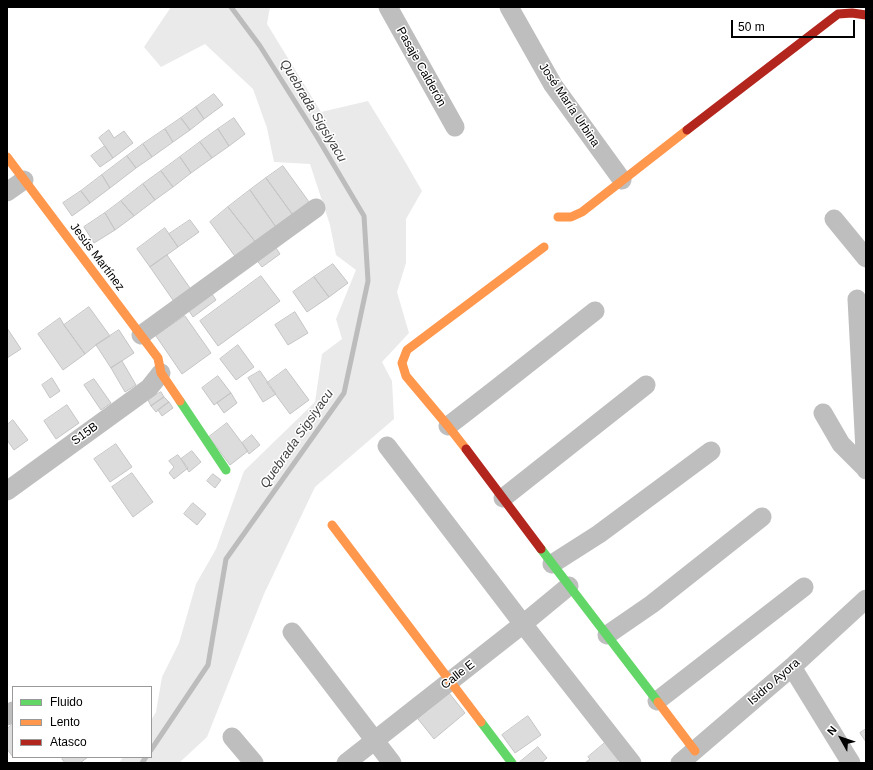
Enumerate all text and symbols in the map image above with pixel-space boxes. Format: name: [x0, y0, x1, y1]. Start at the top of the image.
scale bar: [733, 12, 857, 38]
text: 50 m: [738, 20, 765, 34]
street label: Pasaje Calderón: [393, 25, 449, 109]
water label: Quebrada Sigsiyacu: [276, 57, 350, 165]
street label: José María Urbina: [536, 60, 602, 150]
street label: Jesús Martínez: [67, 220, 127, 294]
water label: Quebrada Sigsiyacu: [257, 387, 337, 491]
street label: S15B: [69, 420, 101, 448]
street label: Isidro Ayora: [745, 656, 803, 708]
street label: Calle E: [438, 657, 478, 693]
legend: [12, 686, 152, 758]
text: Fluido: [50, 695, 83, 709]
text: Lento: [50, 715, 80, 729]
north arrow: [821, 718, 861, 758]
text: N: [825, 723, 839, 737]
text: Atasco: [50, 735, 87, 749]

